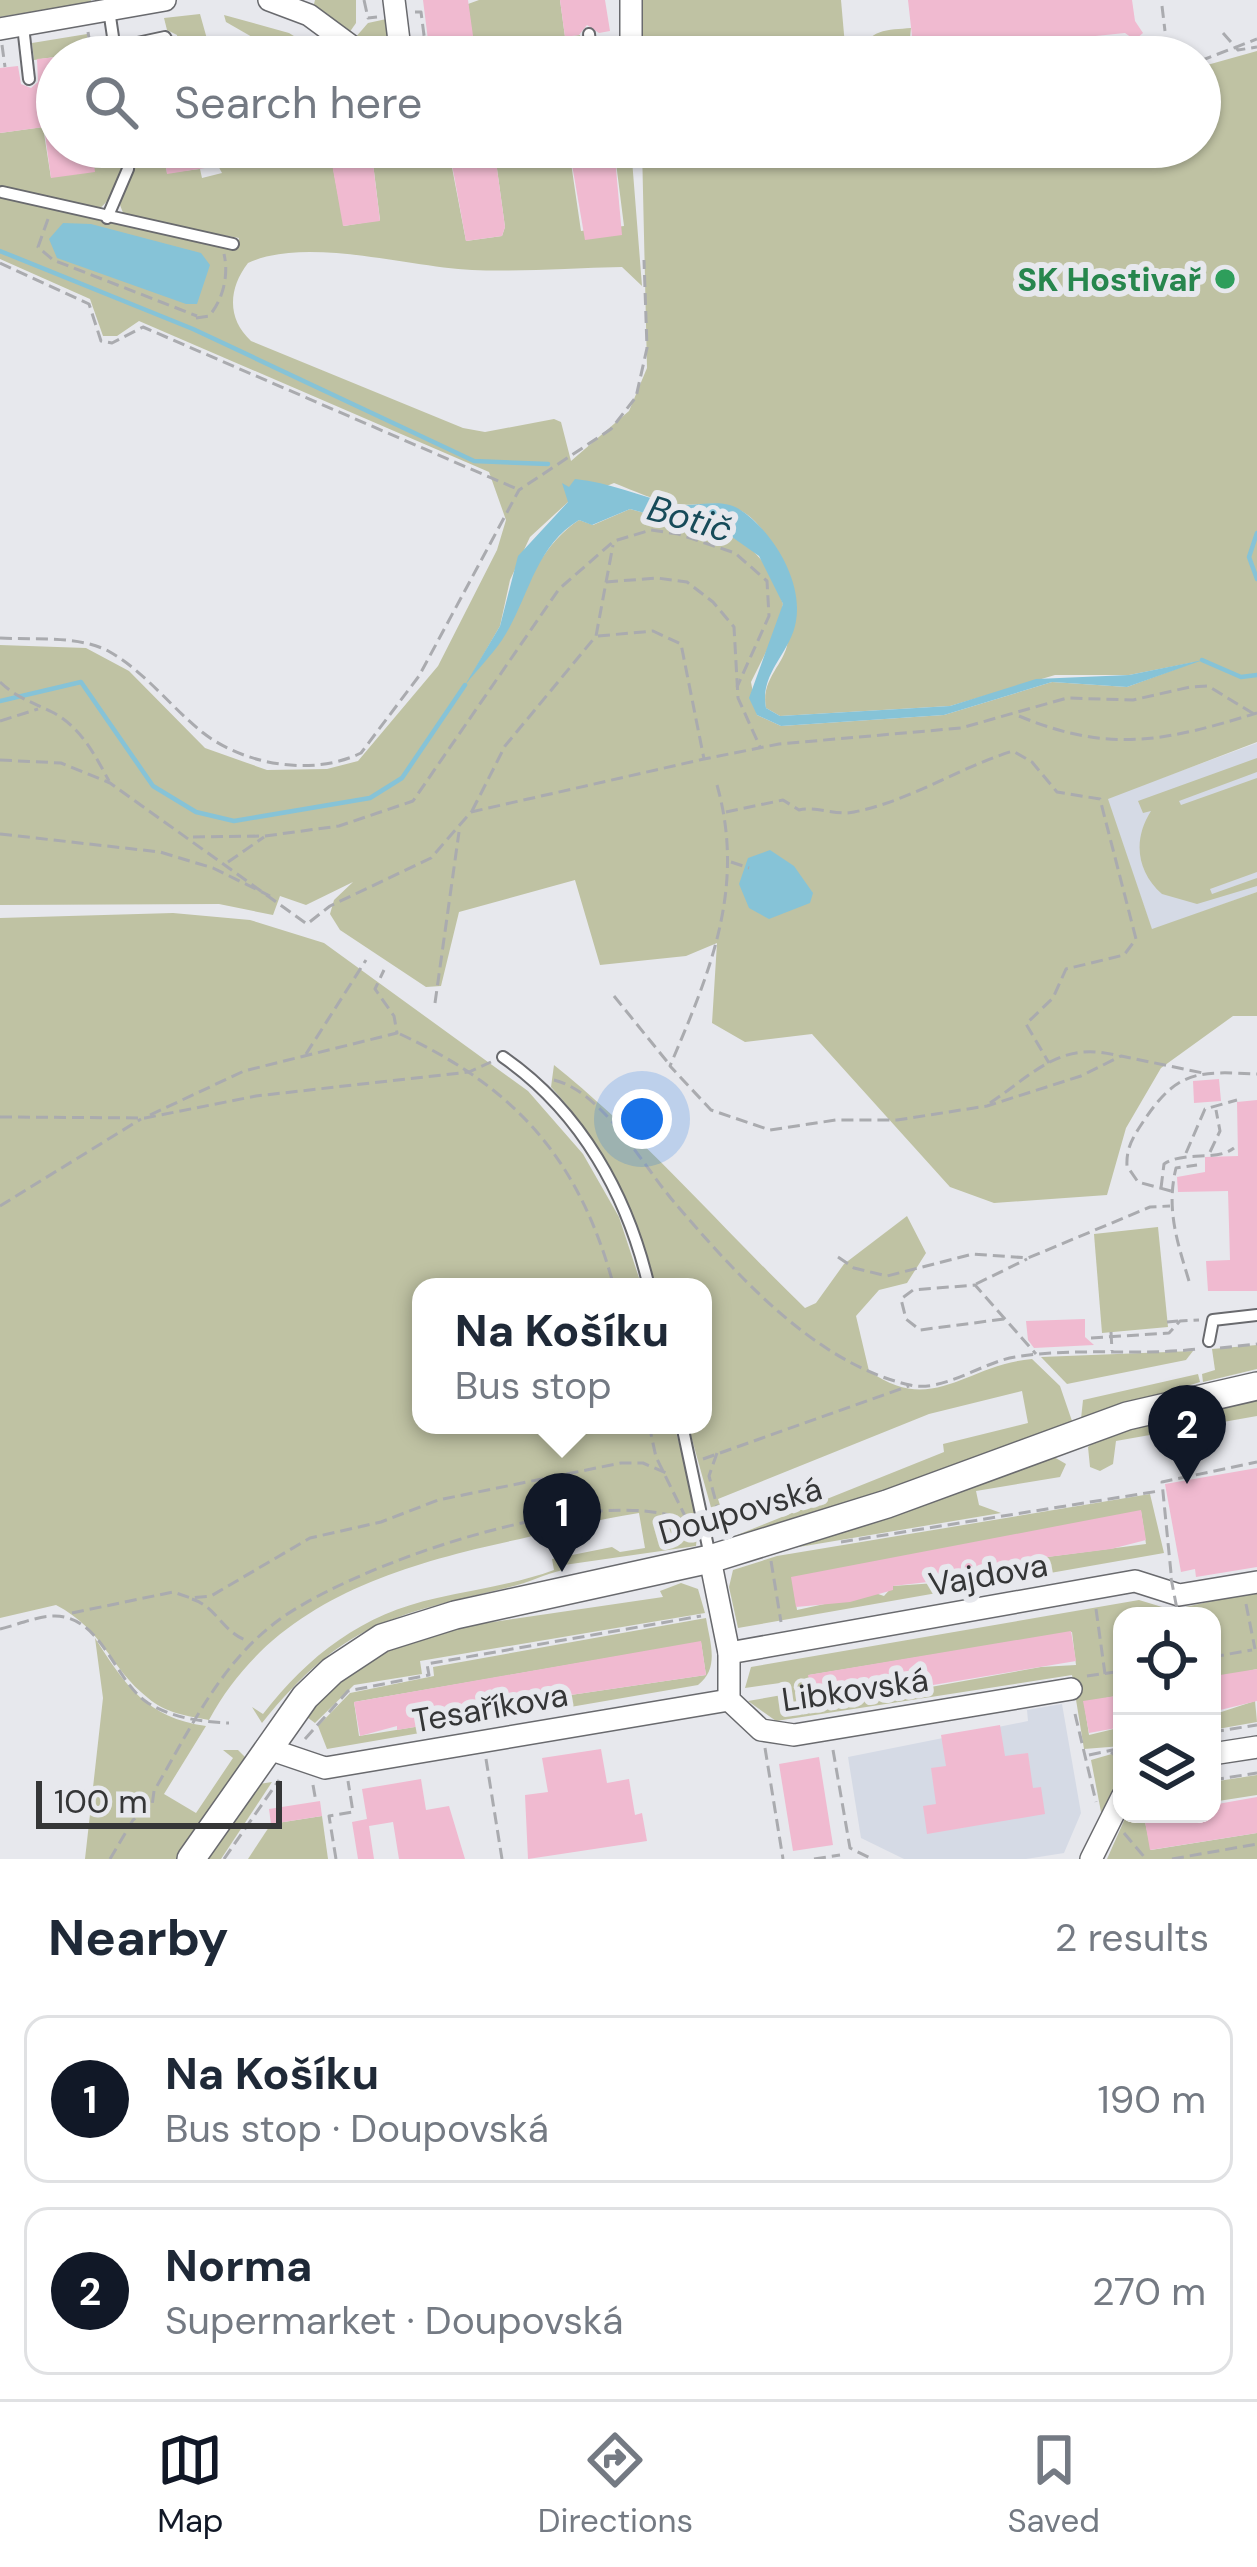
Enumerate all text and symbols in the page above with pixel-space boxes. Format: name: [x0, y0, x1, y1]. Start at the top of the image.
search box: [36, 36, 1221, 168]
icon: search: [78, 69, 144, 135]
text: Search here: [174, 73, 422, 132]
place label: SK Hostivař: [1017, 258, 1201, 301]
marker: SK Hostivař: [1212, 266, 1238, 292]
water label: Botič: [642, 484, 738, 553]
your location: [612, 1089, 672, 1149]
popup: [412, 1278, 712, 1434]
text: Na Košíku: [455, 1301, 669, 1360]
text: Bus stop: [455, 1360, 612, 1411]
pin: 2: [1148, 1385, 1226, 1484]
street label: Doupovská: [653, 1467, 827, 1554]
pin: 1: [523, 1473, 601, 1572]
street label: Vajdova: [925, 1543, 1051, 1606]
map controls: [1113, 1607, 1221, 1823]
button: locate: [1113, 1607, 1221, 1715]
street label: Libkovská: [779, 1658, 931, 1721]
street label: Tesaříkova: [409, 1673, 571, 1742]
button: layers: [1113, 1715, 1221, 1823]
scale bar: [36, 1775, 282, 1828]
text: 100 m: [54, 1780, 148, 1823]
text: Nearby: [48, 1904, 229, 1971]
text: 2 results: [1055, 1912, 1209, 1963]
text: Na Košíku: [165, 2044, 379, 2103]
text: 1: [83, 2074, 97, 2125]
text: 190 m: [1098, 2074, 1206, 2125]
text: Bus stop · Doupovská: [165, 2103, 549, 2154]
text: Norma: [165, 2236, 312, 2295]
text: 2: [79, 2266, 101, 2317]
text: 270 m: [1092, 2266, 1206, 2317]
text: Supermarket · Doupovská: [165, 2295, 624, 2346]
tab: Map: [157, 2427, 224, 2542]
tab: Directions: [538, 2427, 693, 2542]
tab: Saved: [1007, 2427, 1100, 2542]

